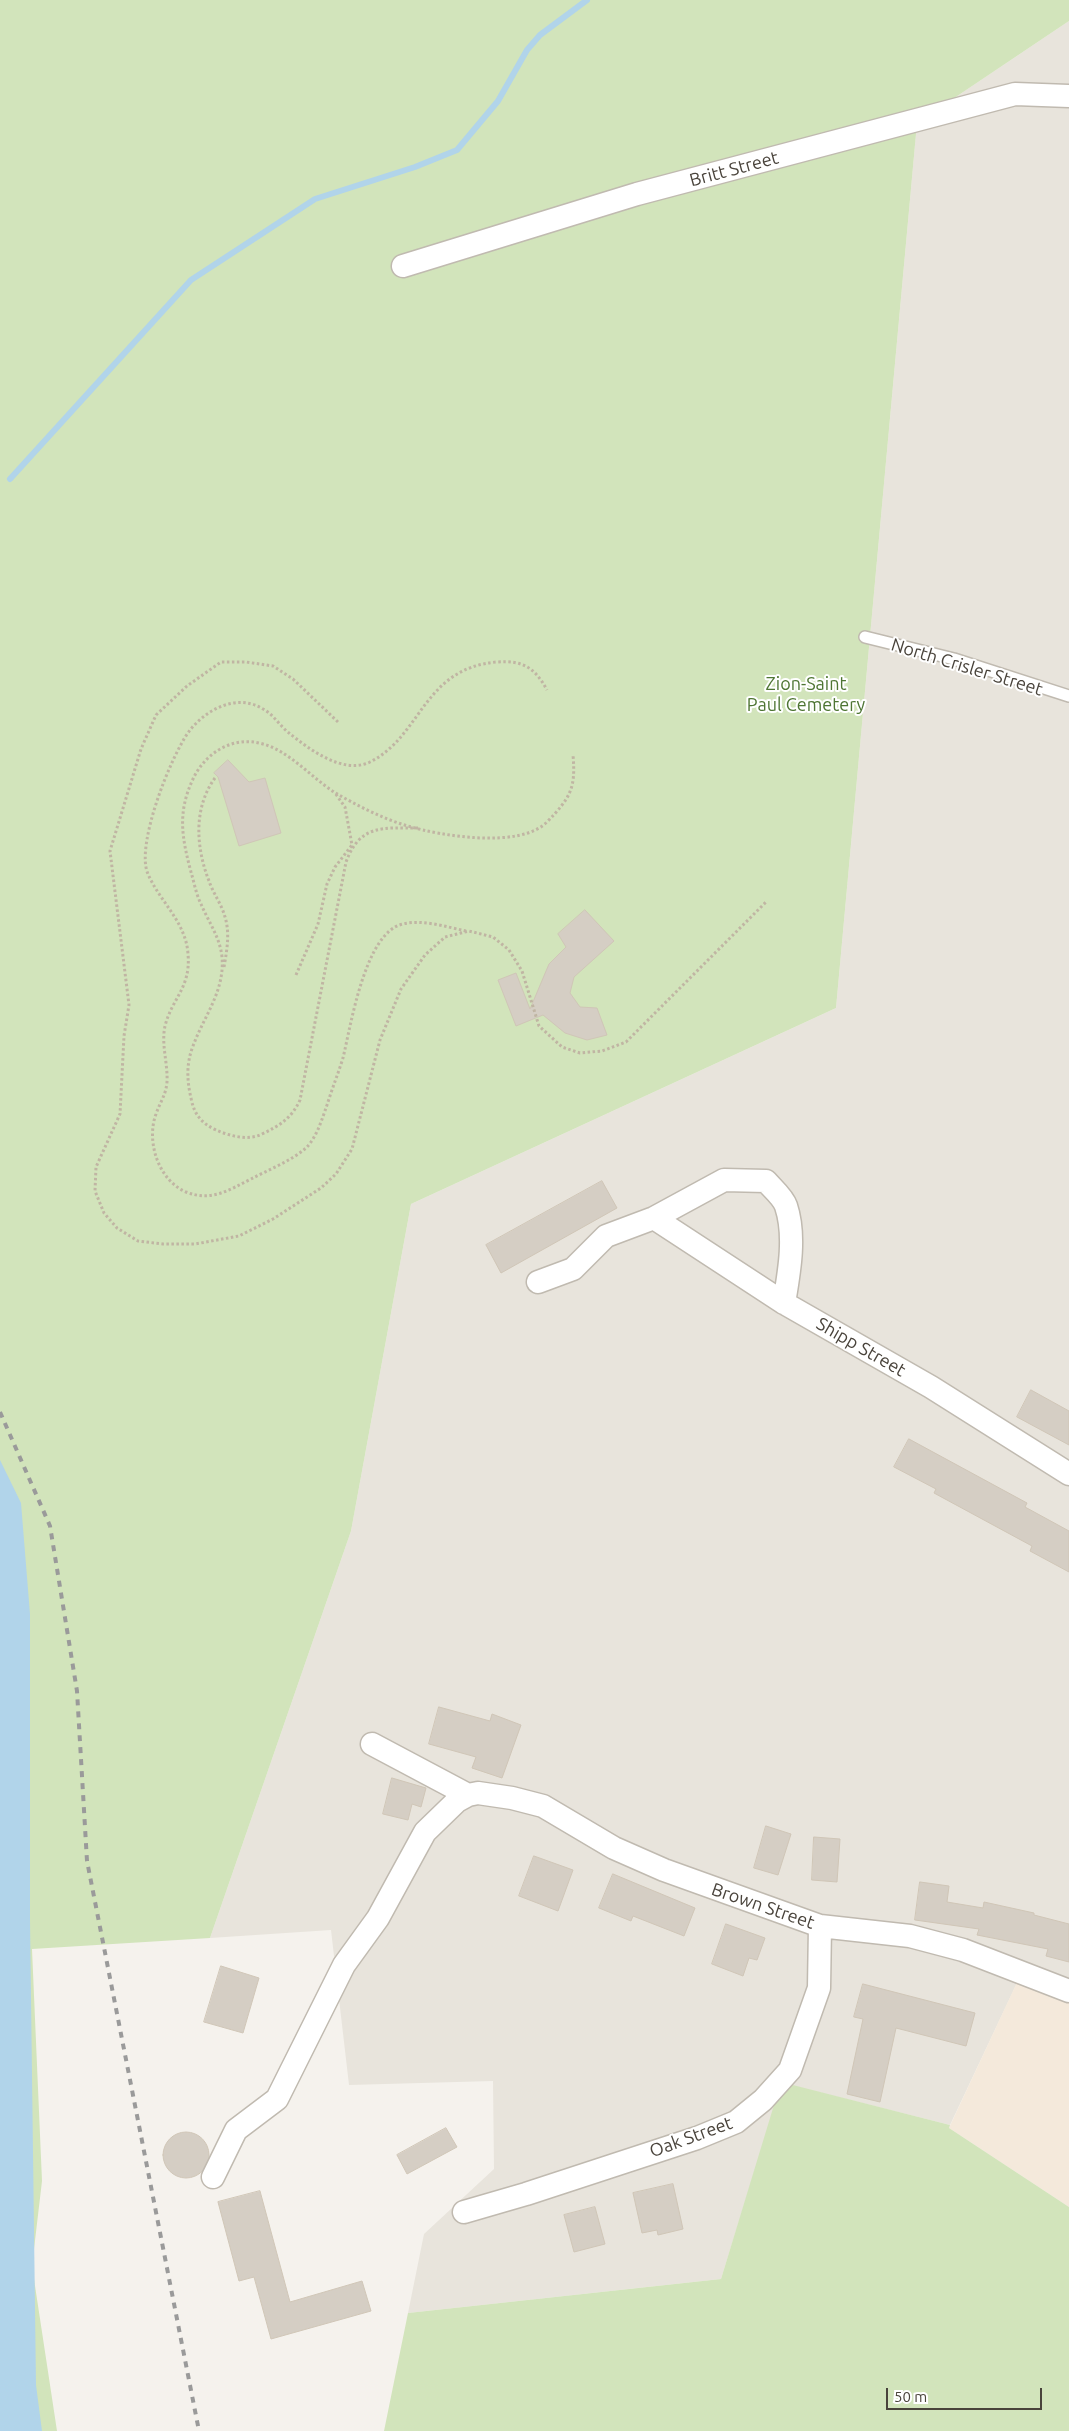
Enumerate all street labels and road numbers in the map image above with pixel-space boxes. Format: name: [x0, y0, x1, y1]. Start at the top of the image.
street label: Britt Street: [687, 147, 781, 191]
street label: North Crisler Street: [888, 634, 1046, 700]
street label: Shipp Street: [813, 1313, 909, 1381]
street label: Brown Street: [709, 1878, 817, 1934]
street label: Oak Street: [647, 2112, 735, 2162]

